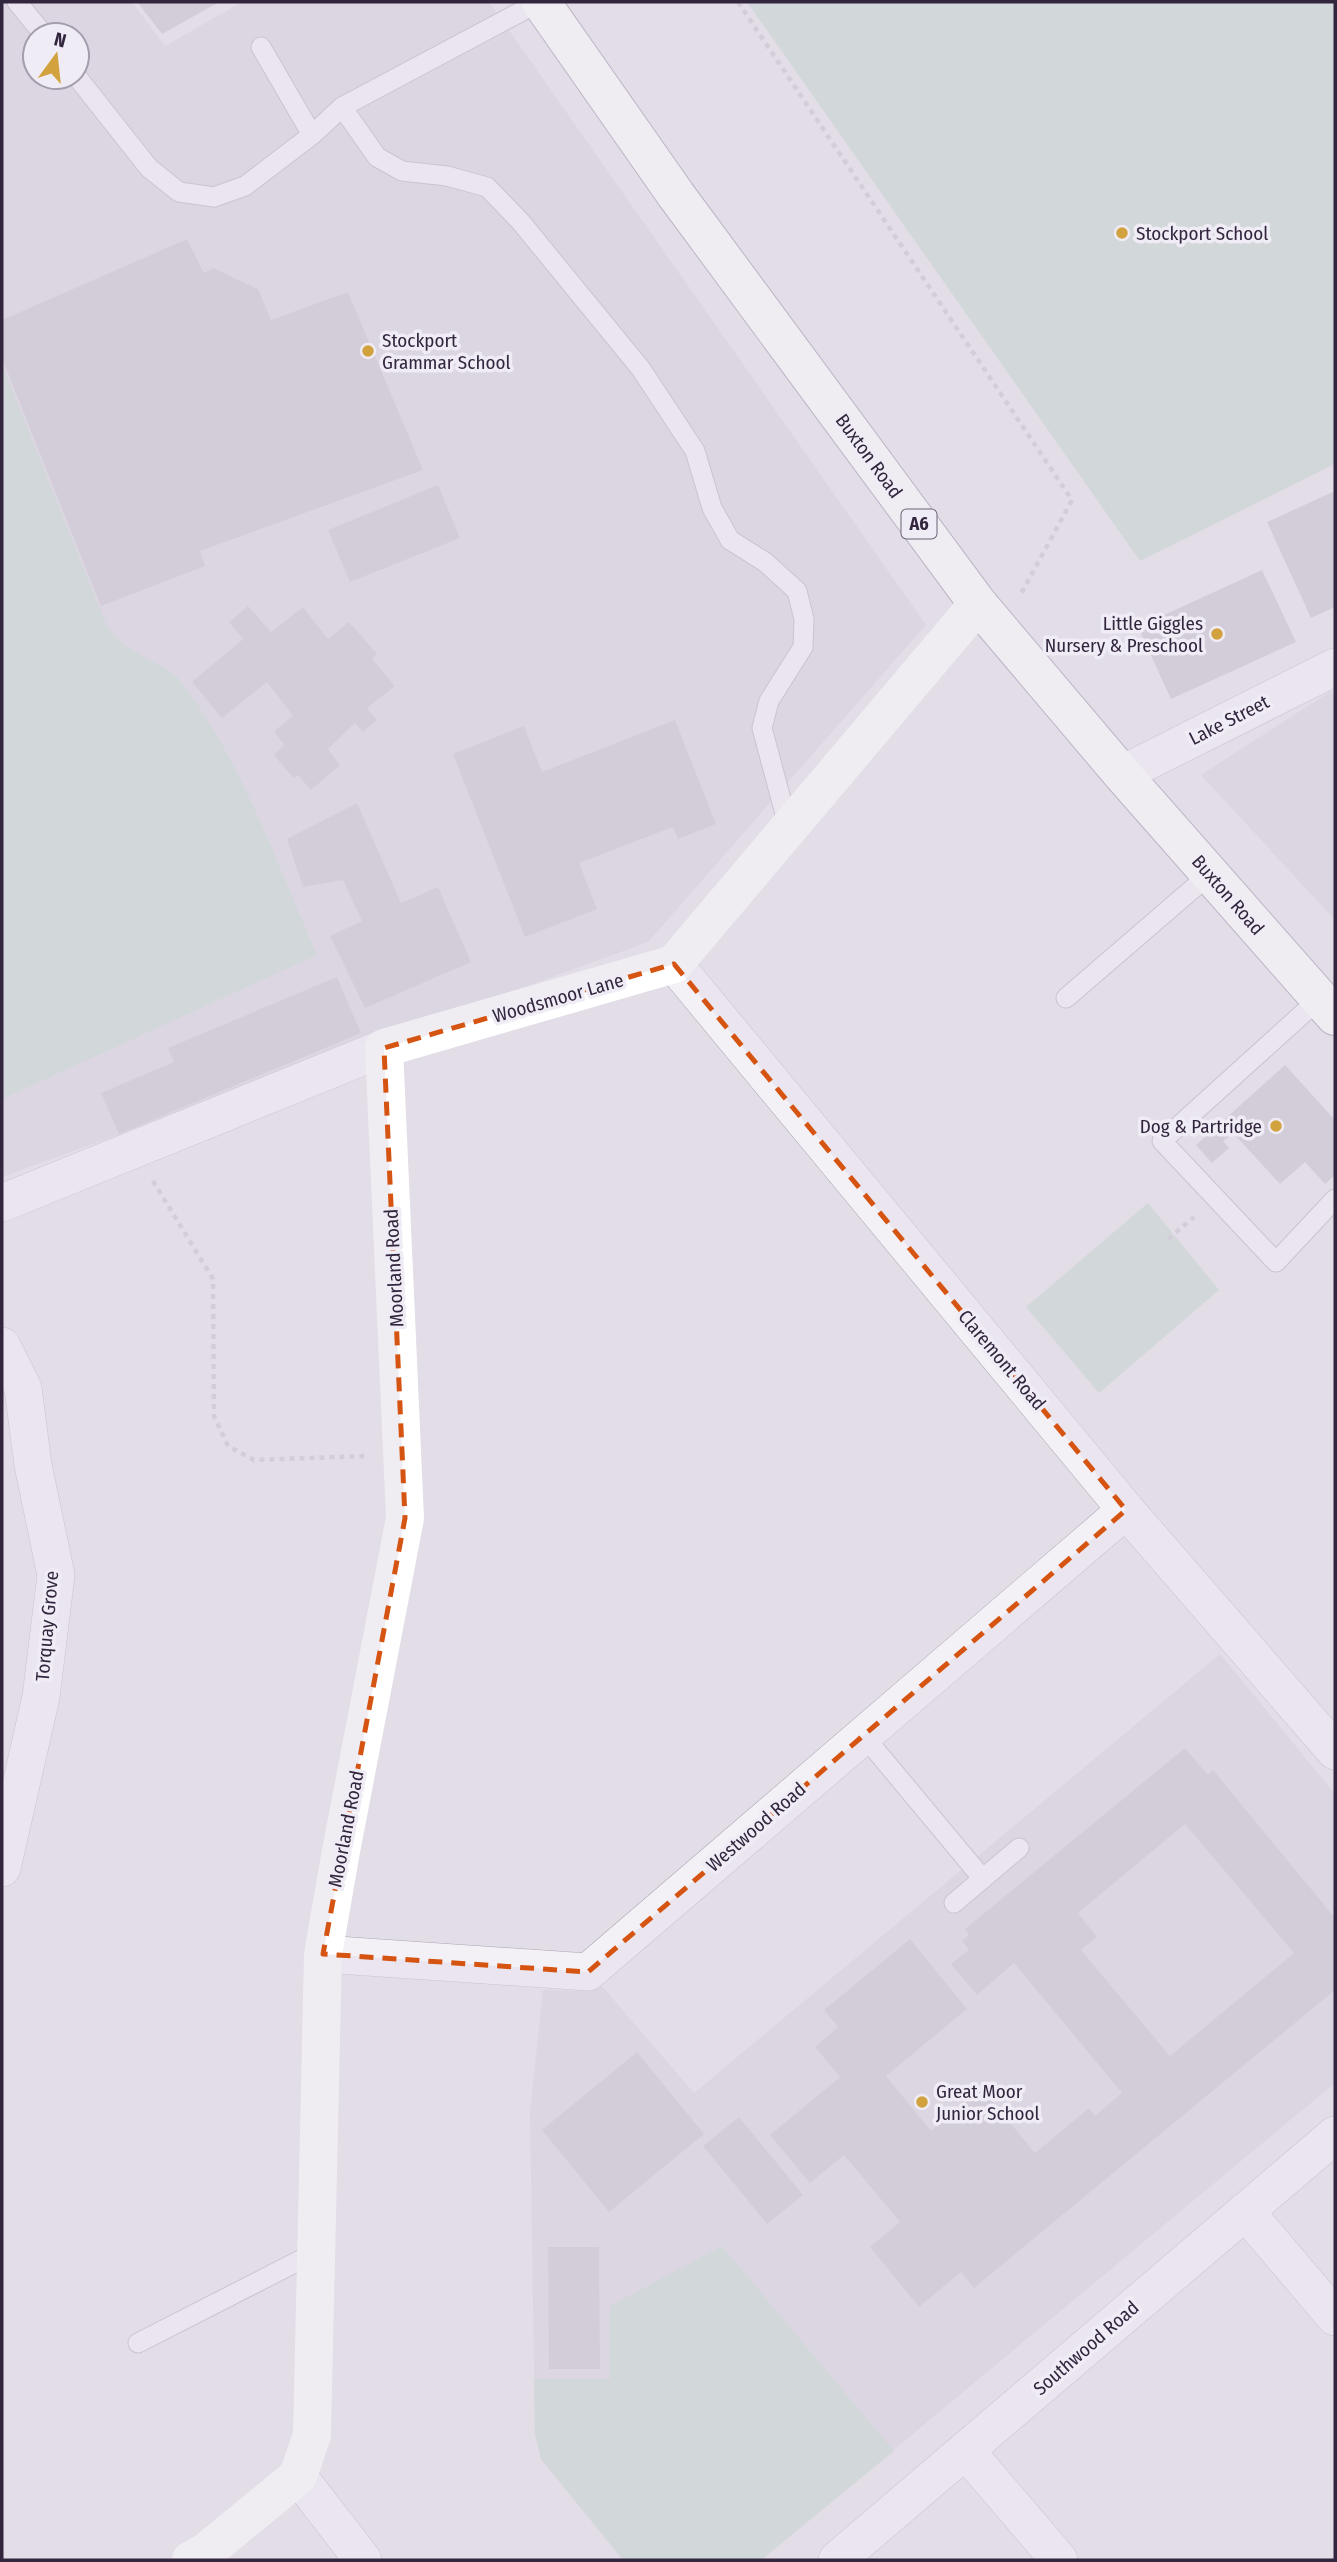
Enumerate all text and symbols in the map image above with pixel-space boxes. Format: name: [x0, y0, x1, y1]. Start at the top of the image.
north arrow: [21, 21, 91, 91]
text: N: [52, 27, 69, 53]
place label: Stockport School: [1136, 222, 1268, 245]
marker: Stockport School: [1114, 225, 1130, 241]
place label: Stockport Grammar School: [382, 329, 510, 374]
marker: Stockport Grammar School: [360, 343, 376, 359]
street label: Buxton Road: [831, 409, 907, 503]
road number: A6: [902, 510, 936, 538]
place label: Little Giggles Nursery & Preschool: [1045, 612, 1203, 657]
marker: Little Giggles Nursery & Preschool: [1209, 626, 1225, 642]
street label: Lake Street: [1185, 690, 1274, 750]
street label: Buxton Road: [1187, 850, 1269, 940]
street label: Woodsmoor Lane: [490, 968, 626, 1028]
place label: Dog & Partridge: [1140, 1115, 1262, 1138]
marker: Dog & Partridge: [1268, 1118, 1284, 1134]
street label: Moorland Road: [379, 1208, 409, 1328]
street label: Claremont Road: [953, 1305, 1051, 1415]
street label: Torquay Grove: [31, 1570, 63, 1682]
street label: Moorland Road: [323, 1769, 369, 1889]
street label: Westwood Road: [702, 1778, 810, 1876]
place label: Great Moor Junior School: [936, 2080, 1040, 2125]
marker: Great Moor Junior School: [914, 2094, 930, 2110]
street label: Southwood Road: [1029, 2296, 1143, 2400]

